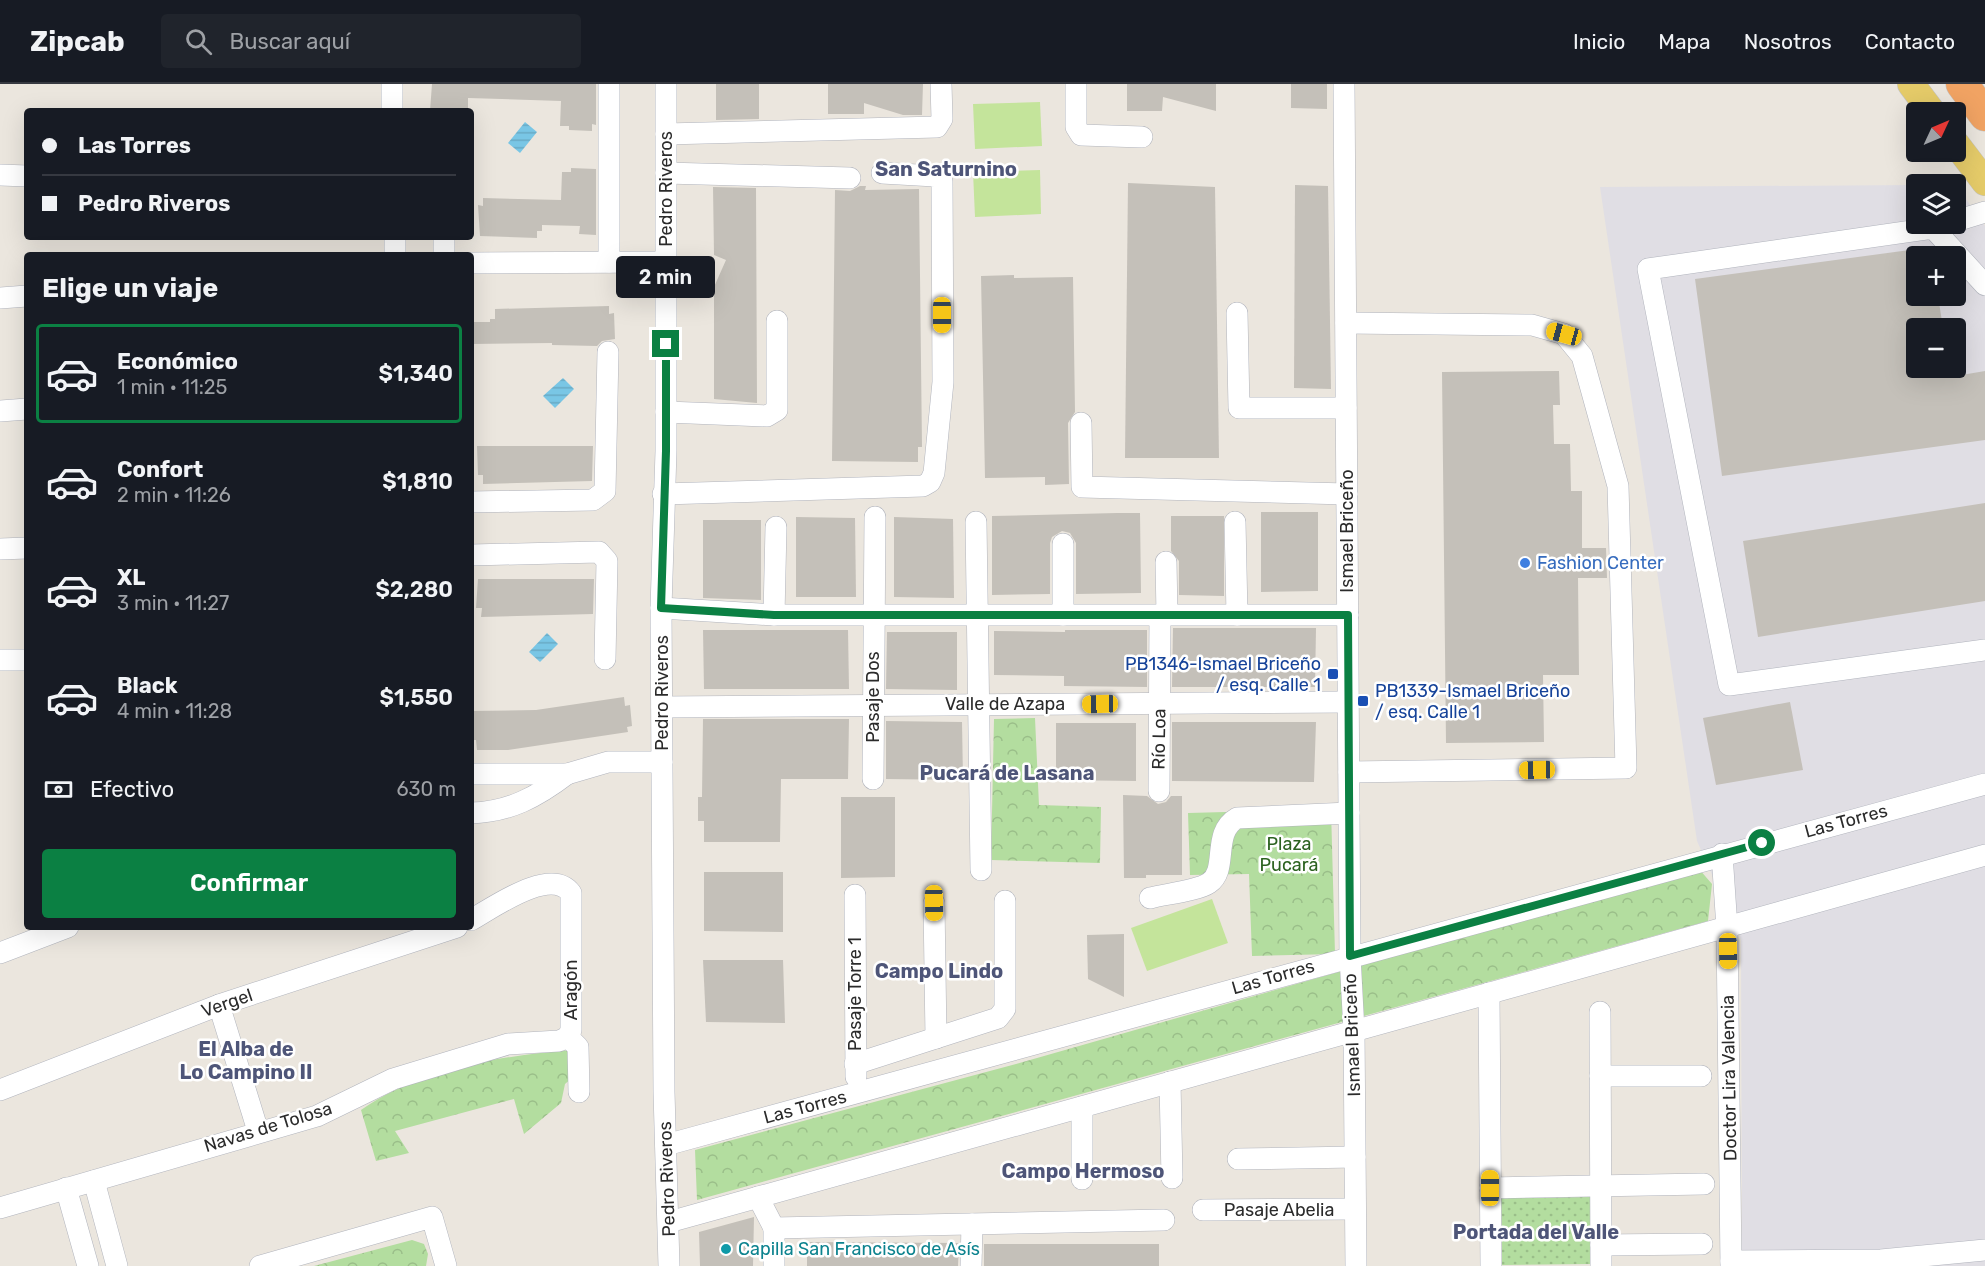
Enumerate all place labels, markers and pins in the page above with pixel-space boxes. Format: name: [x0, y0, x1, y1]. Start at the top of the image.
place label: Fashion Center: [1537, 552, 1664, 574]
marker: Fashion Center: [1518, 556, 1532, 570]
place label: PB1346-Ismael Briceño / esq. Calle 1: [1125, 653, 1321, 696]
marker: PB1346-Ismael Briceño / esq. Calle 1: [1326, 667, 1340, 681]
place label: PB1339-Ismael Briceño / esq. Calle 1: [1375, 680, 1570, 723]
marker: PB1339-Ismael Briceño / esq. Calle 1: [1356, 694, 1370, 708]
place label: Capilla San Francisco de Asís: [738, 1238, 980, 1260]
marker: Capilla San Francisco de Asís: [719, 1242, 733, 1256]

